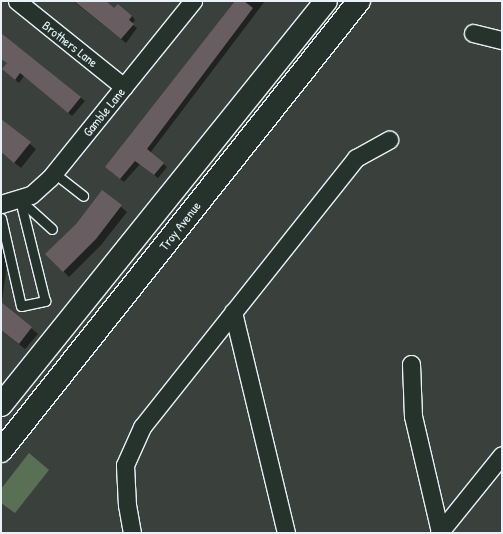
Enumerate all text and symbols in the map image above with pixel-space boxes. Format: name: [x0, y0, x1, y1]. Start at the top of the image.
street label: Brothers Lane: [39, 18, 101, 70]
street label: Gamble Lane: [80, 85, 128, 139]
street label: Troy Avenue: [156, 198, 204, 254]

